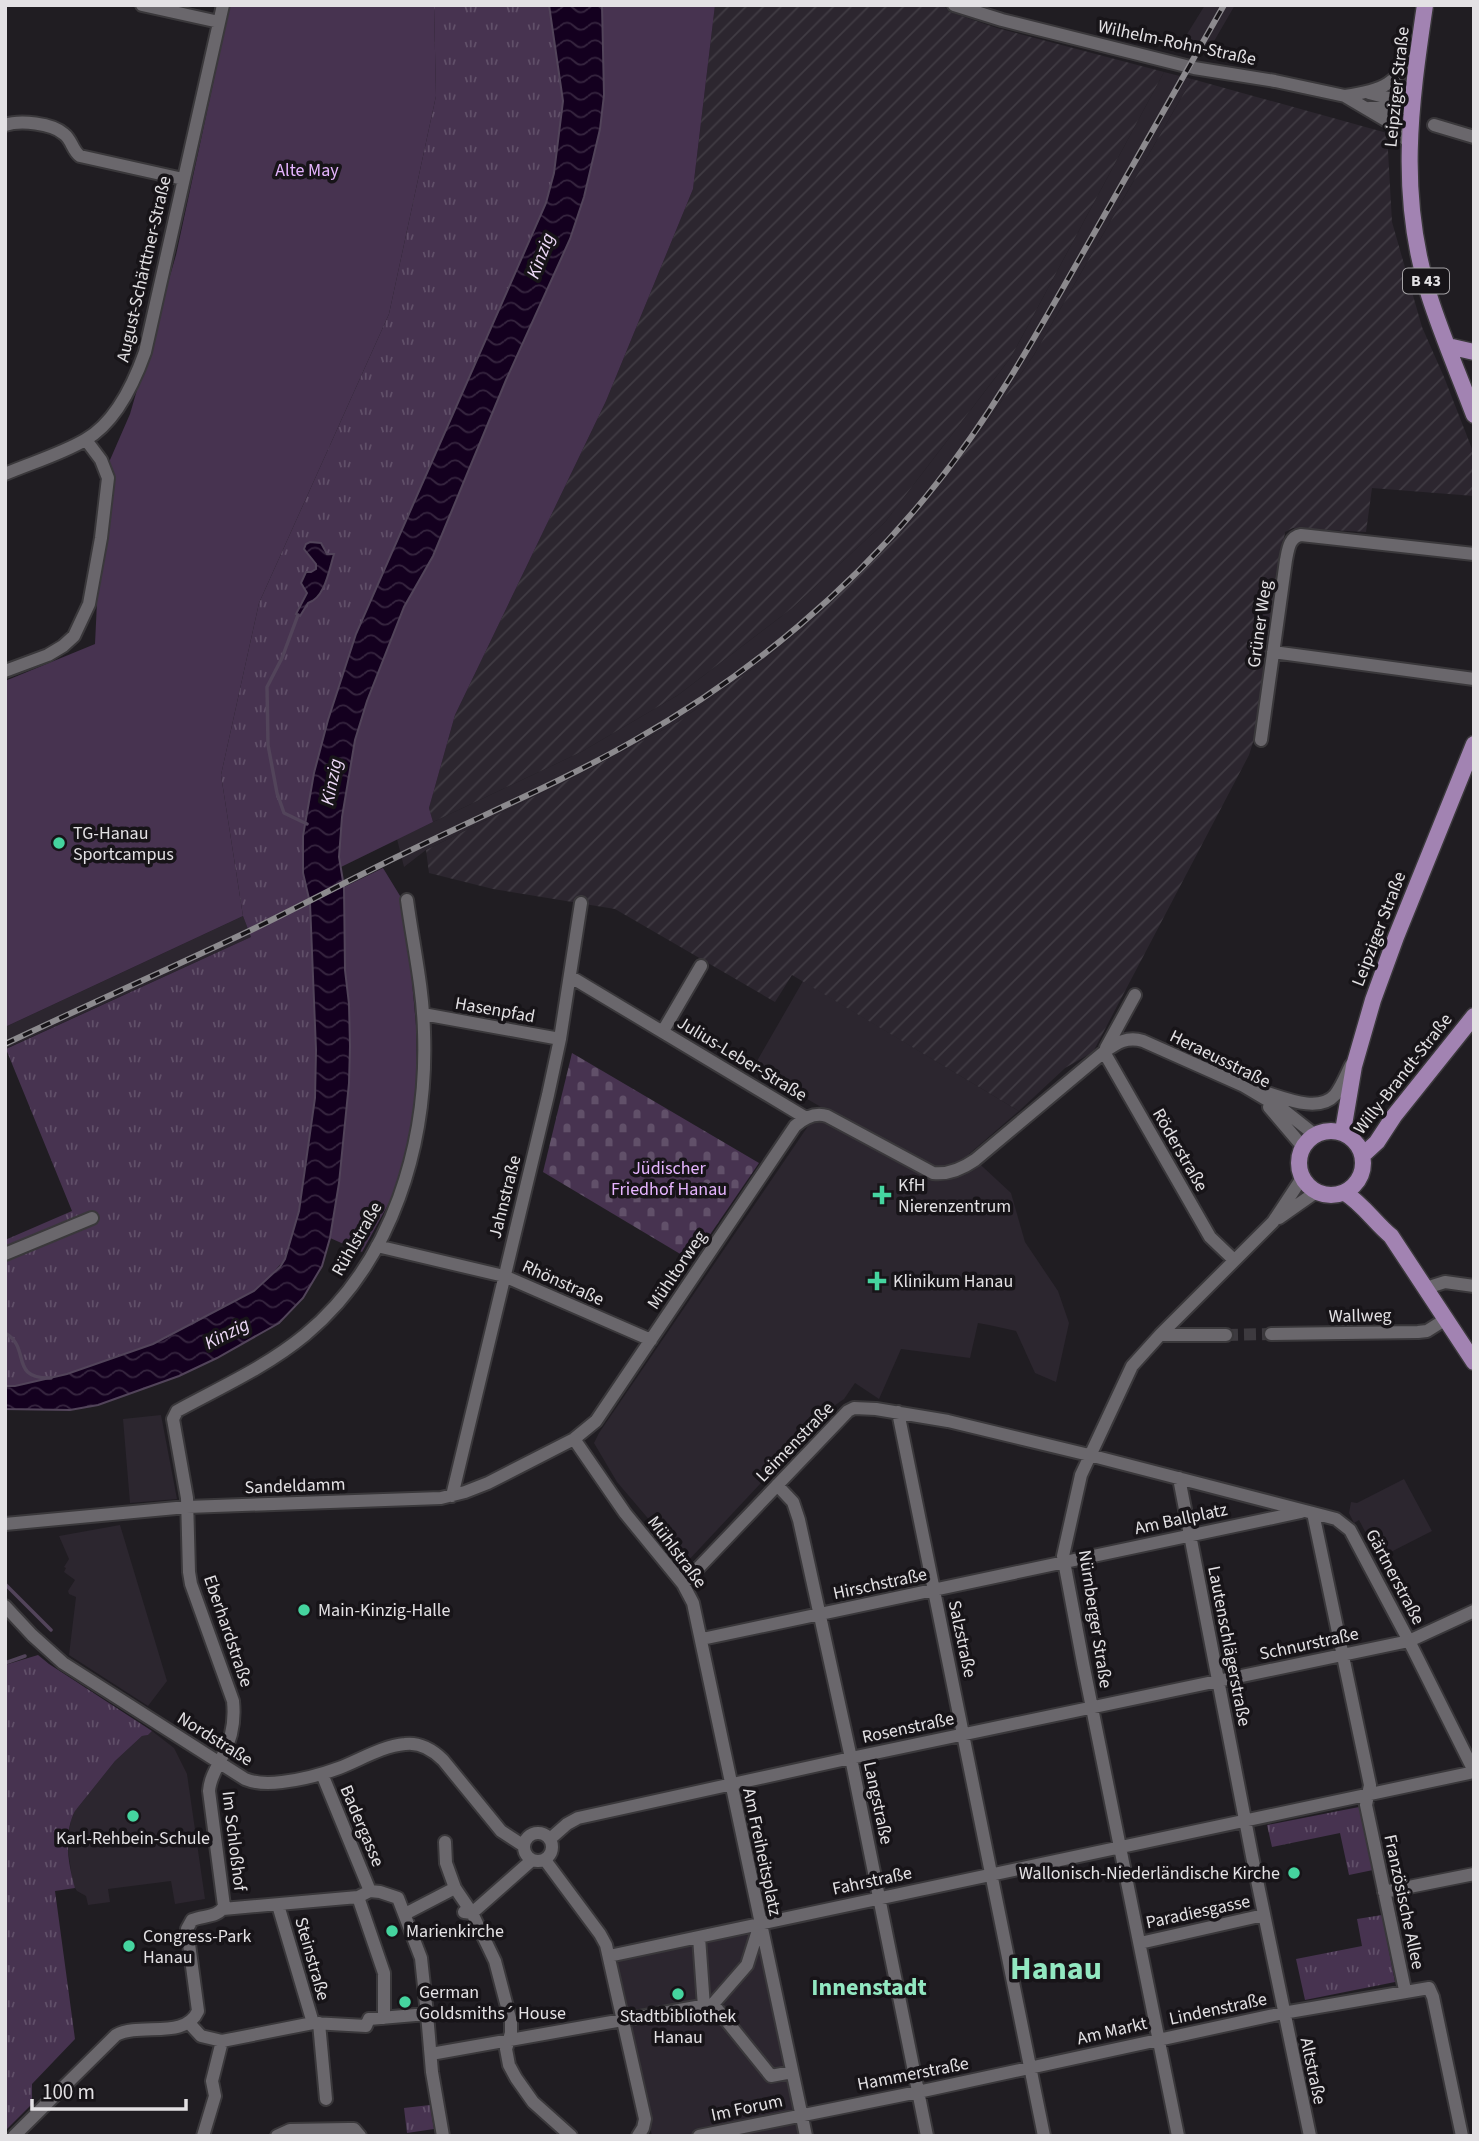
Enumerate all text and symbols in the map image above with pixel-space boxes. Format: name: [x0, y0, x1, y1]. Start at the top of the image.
street label: Wilhelm-Rohn-Straße: [1096, 14, 1259, 72]
street label: Leipziger Straße: [1378, 26, 1416, 148]
park label: Alte May: [275, 158, 339, 183]
street label: August-Schärttner-Straße: [110, 173, 178, 365]
water label: Kinzig: [520, 229, 562, 283]
road number: B 43: [1403, 268, 1449, 294]
street label: Grüner Weg: [1242, 579, 1278, 669]
water label: Kinzig: [314, 756, 350, 808]
place label: TG-Hanau Sportcampus: [73, 821, 174, 867]
marker: TG-Hanau Sportcampus: [51, 835, 67, 851]
street label: Leipziger Straße: [1346, 868, 1412, 990]
street label: Hasenpfad: [453, 991, 537, 1029]
street label: Willy-Brandt-Straße: [1348, 1008, 1458, 1140]
street label: Julius-Leber-Straße: [672, 1010, 812, 1108]
street label: Heraeusstraße: [1165, 1024, 1275, 1094]
street label: Röderstraße: [1146, 1104, 1214, 1196]
street label: Jahnstraße: [483, 1153, 527, 1241]
park label: Jüdischer Friedhof Hanau: [611, 1156, 727, 1202]
place label: KfH Nierenzentrum: [898, 1173, 1011, 1219]
marker: KfH Nierenzentrum: [872, 1185, 892, 1205]
street label: Rühlstraße: [326, 1197, 388, 1281]
street label: Mühltorweg: [641, 1226, 713, 1314]
street label: Rhönstraße: [518, 1254, 608, 1312]
place label: Klinikum Hanau: [893, 1269, 1013, 1294]
marker: Klinikum Hanau: [867, 1271, 887, 1291]
street label: Wallweg: [1328, 1303, 1392, 1329]
water label: Kinzig: [200, 1311, 254, 1357]
street label: Leimenstraße: [750, 1396, 840, 1488]
street label: Sandeldamm: [244, 1472, 346, 1500]
street label: Am Ballplatz: [1132, 1497, 1230, 1541]
street label: Mühlstraße: [642, 1511, 713, 1593]
street label: Gärtnerstraße: [1359, 1525, 1431, 1629]
street label: Nürnberger Straße: [1072, 1548, 1118, 1690]
street label: Hirschstraße: [831, 1562, 929, 1606]
street label: Lautenschlägerstraße: [1201, 1564, 1257, 1728]
street label: Eberhardstraße: [197, 1572, 259, 1690]
place label: Main-Kinzig-Halle: [318, 1598, 450, 1623]
street label: Salzstraße: [942, 1598, 982, 1680]
marker: Main-Kinzig-Halle: [296, 1602, 312, 1618]
street label: Schnurstraße: [1257, 1621, 1361, 1667]
street label: Nordstraße: [172, 1706, 258, 1772]
street label: Rosenstraße: [860, 1706, 956, 1750]
street label: Langstraße: [857, 1759, 899, 1847]
street label: Badergasse: [334, 1781, 390, 1871]
street label: Am Freiheitsplatz: [736, 1786, 788, 1919]
street label: Im Schloßhof: [215, 1790, 253, 1893]
marker: Karl-Rehbein-Schule: [125, 1808, 141, 1824]
place label: Karl-Rehbein-Schule: [56, 1826, 210, 1851]
street label: Französische Allee: [1377, 1832, 1431, 1972]
street label: Fahrstraße: [830, 1860, 914, 1902]
place label: Wallonisch-Niederländische Kirche: [1019, 1861, 1280, 1886]
marker: Wallonisch-Niederländische Kirche: [1286, 1865, 1302, 1881]
street label: Paradiesgasse: [1143, 1889, 1253, 1935]
street label: Steinstraße: [288, 1914, 336, 2004]
place label: Marienkirche: [406, 1919, 504, 1944]
marker: Marienkirche: [384, 1923, 400, 1939]
place label: Congress-Park Hanau: [143, 1924, 252, 1970]
marker: Congress-Park Hanau: [121, 1938, 137, 1954]
district label: Hanau: [1010, 1946, 1102, 1992]
district label: Innenstadt: [811, 1970, 927, 2005]
place label: German Goldsmiths´ House: [419, 1980, 566, 2026]
marker: Stadtbibliothek Hanau: [670, 1986, 686, 2002]
street label: Lindenstraße: [1167, 1986, 1269, 2032]
marker: German Goldsmiths´ House: [397, 1994, 413, 2010]
place label: Stadtbibliothek Hanau: [620, 2004, 736, 2050]
street label: Am Markt: [1074, 2011, 1150, 2051]
street label: Altstraße: [1294, 2035, 1332, 2107]
street label: Hammerstraße: [855, 2051, 971, 2097]
scale bar: [32, 2068, 186, 2112]
text: 100 m: [42, 2077, 95, 2107]
street label: Im Forum: [709, 2088, 785, 2128]

